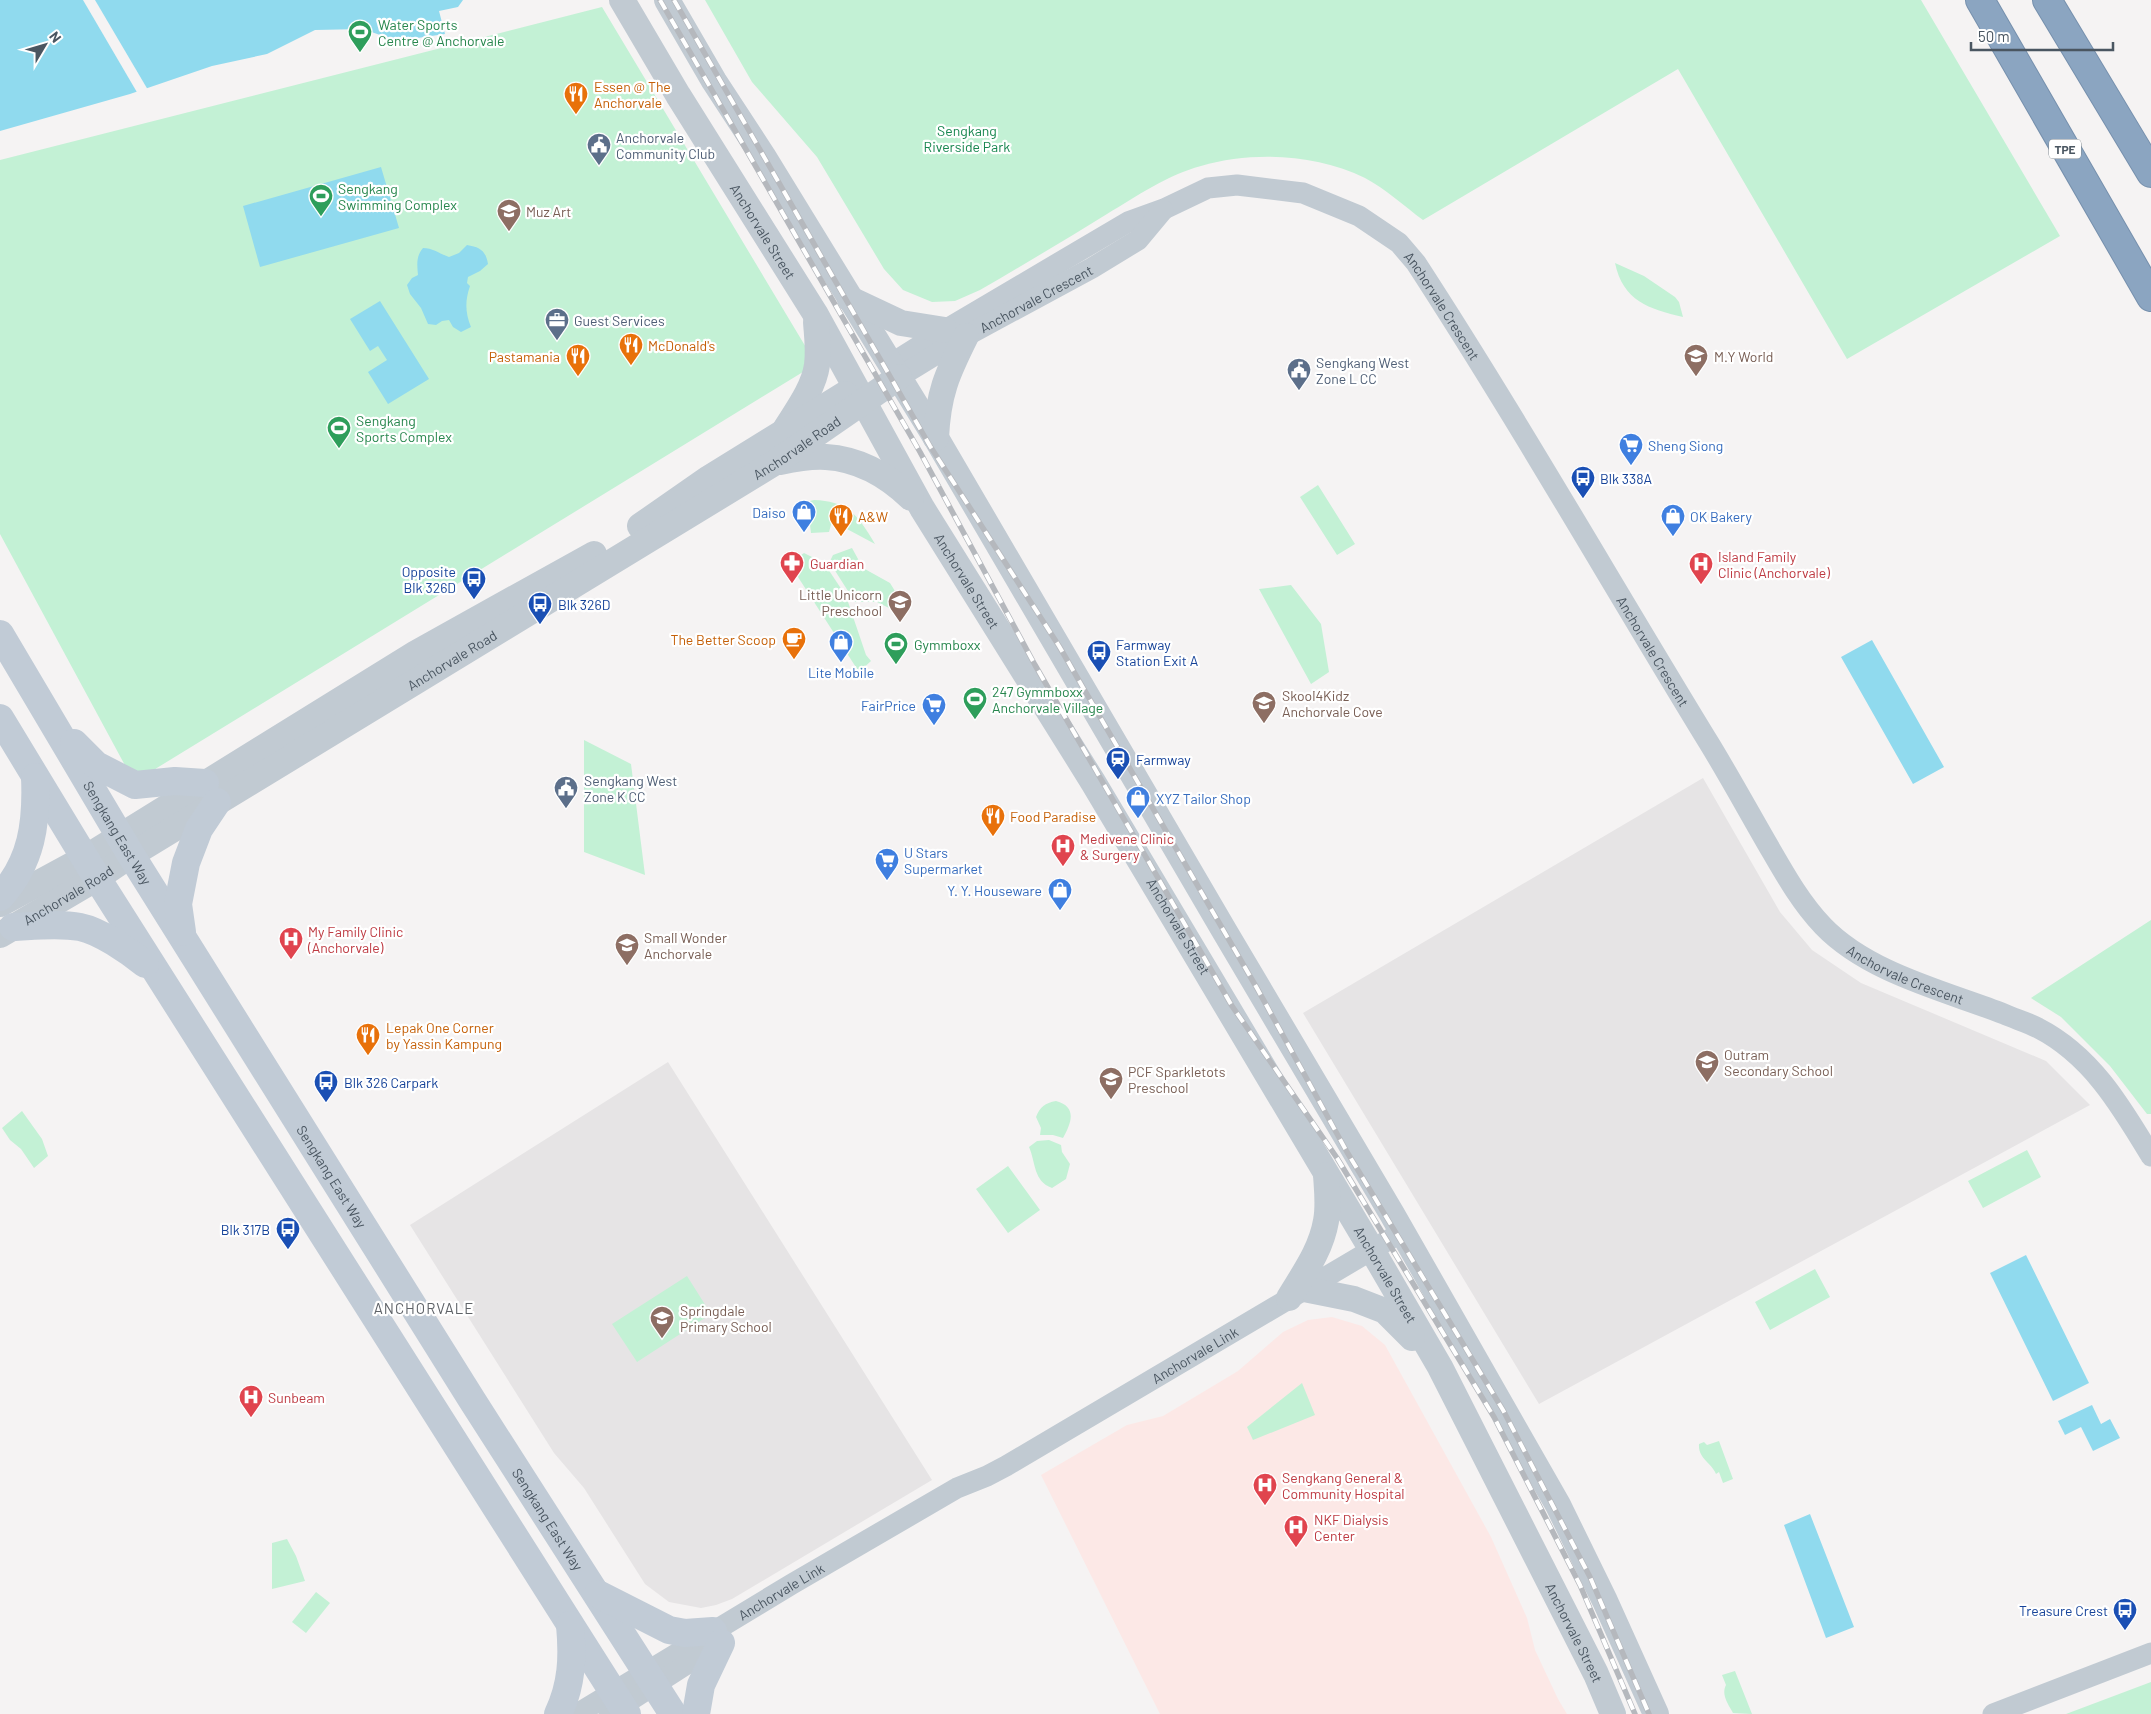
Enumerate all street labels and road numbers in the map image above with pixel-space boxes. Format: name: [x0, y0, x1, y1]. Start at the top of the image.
road number: TPE: [2049, 140, 2081, 158]
street label: Anchorvale Street: [727, 180, 800, 282]
street label: Anchorvale Crescent: [1401, 248, 1484, 363]
street label: Anchorvale Crescent: [976, 261, 1095, 336]
street label: Anchorvale Road: [750, 412, 843, 483]
street label: Anchorvale Street: [931, 530, 1004, 632]
street label: Anchorvale Crescent: [1614, 593, 1693, 709]
street label: Anchorvale Road: [404, 626, 500, 693]
street label: Sengkang East Way: [80, 778, 156, 888]
street label: Anchorvale Road: [20, 861, 116, 928]
street label: Anchorvale Street: [1144, 875, 1214, 977]
street label: Anchorvale Crescent: [1844, 941, 1966, 1007]
street label: Sengkang East Way: [294, 1122, 371, 1231]
street label: Anchorvale Street: [1351, 1223, 1421, 1326]
street label: Anchorvale Link: [1148, 1323, 1241, 1387]
street label: Sengkang East Way: [509, 1465, 587, 1574]
street label: Anchorvale Link: [735, 1559, 827, 1623]
street label: Anchorvale Street: [1543, 1580, 1607, 1685]

